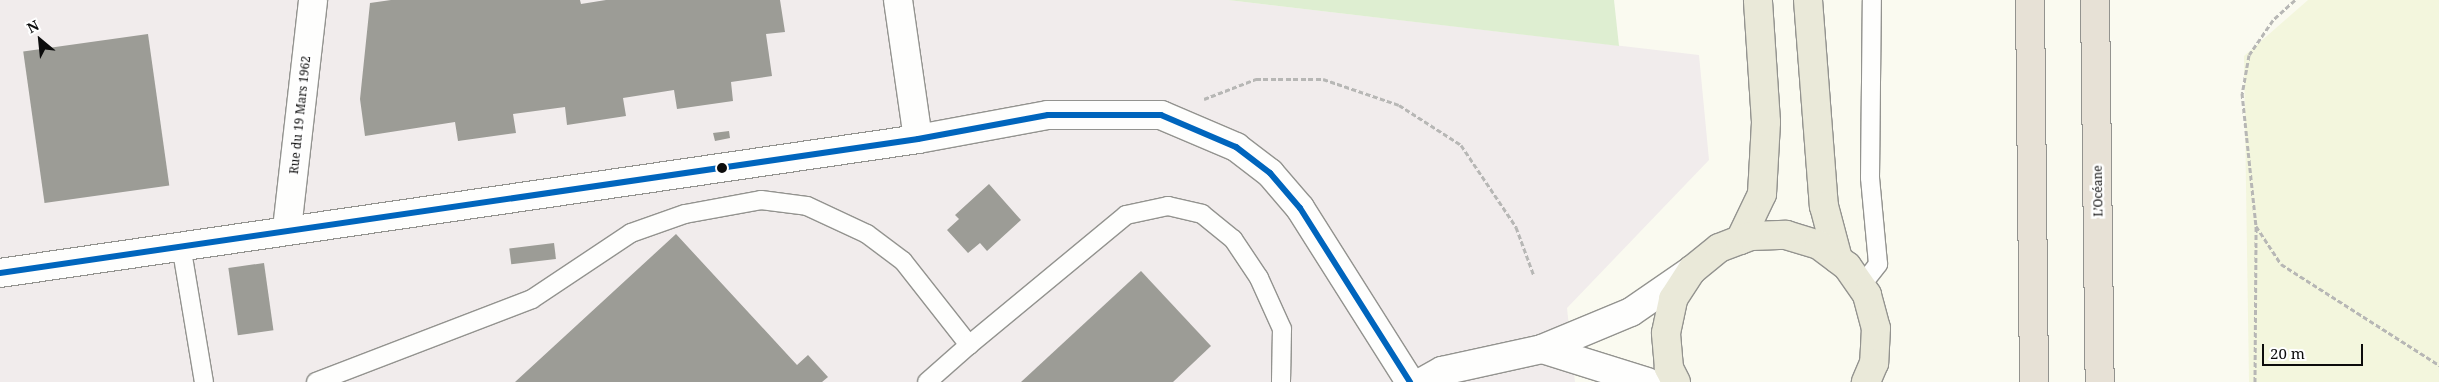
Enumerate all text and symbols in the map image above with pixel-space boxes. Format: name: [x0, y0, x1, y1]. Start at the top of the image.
north arrow: [15, 15, 65, 65]
text: N: [23, 15, 42, 37]
street label: Rue du 19 Mars 1962: [287, 55, 313, 175]
unlabelled marker: [717, 163, 727, 173]
street label: L’Océane: [2090, 165, 2106, 217]
scale bar: [2264, 334, 2365, 366]
text: 20 m: [2270, 343, 2305, 363]

